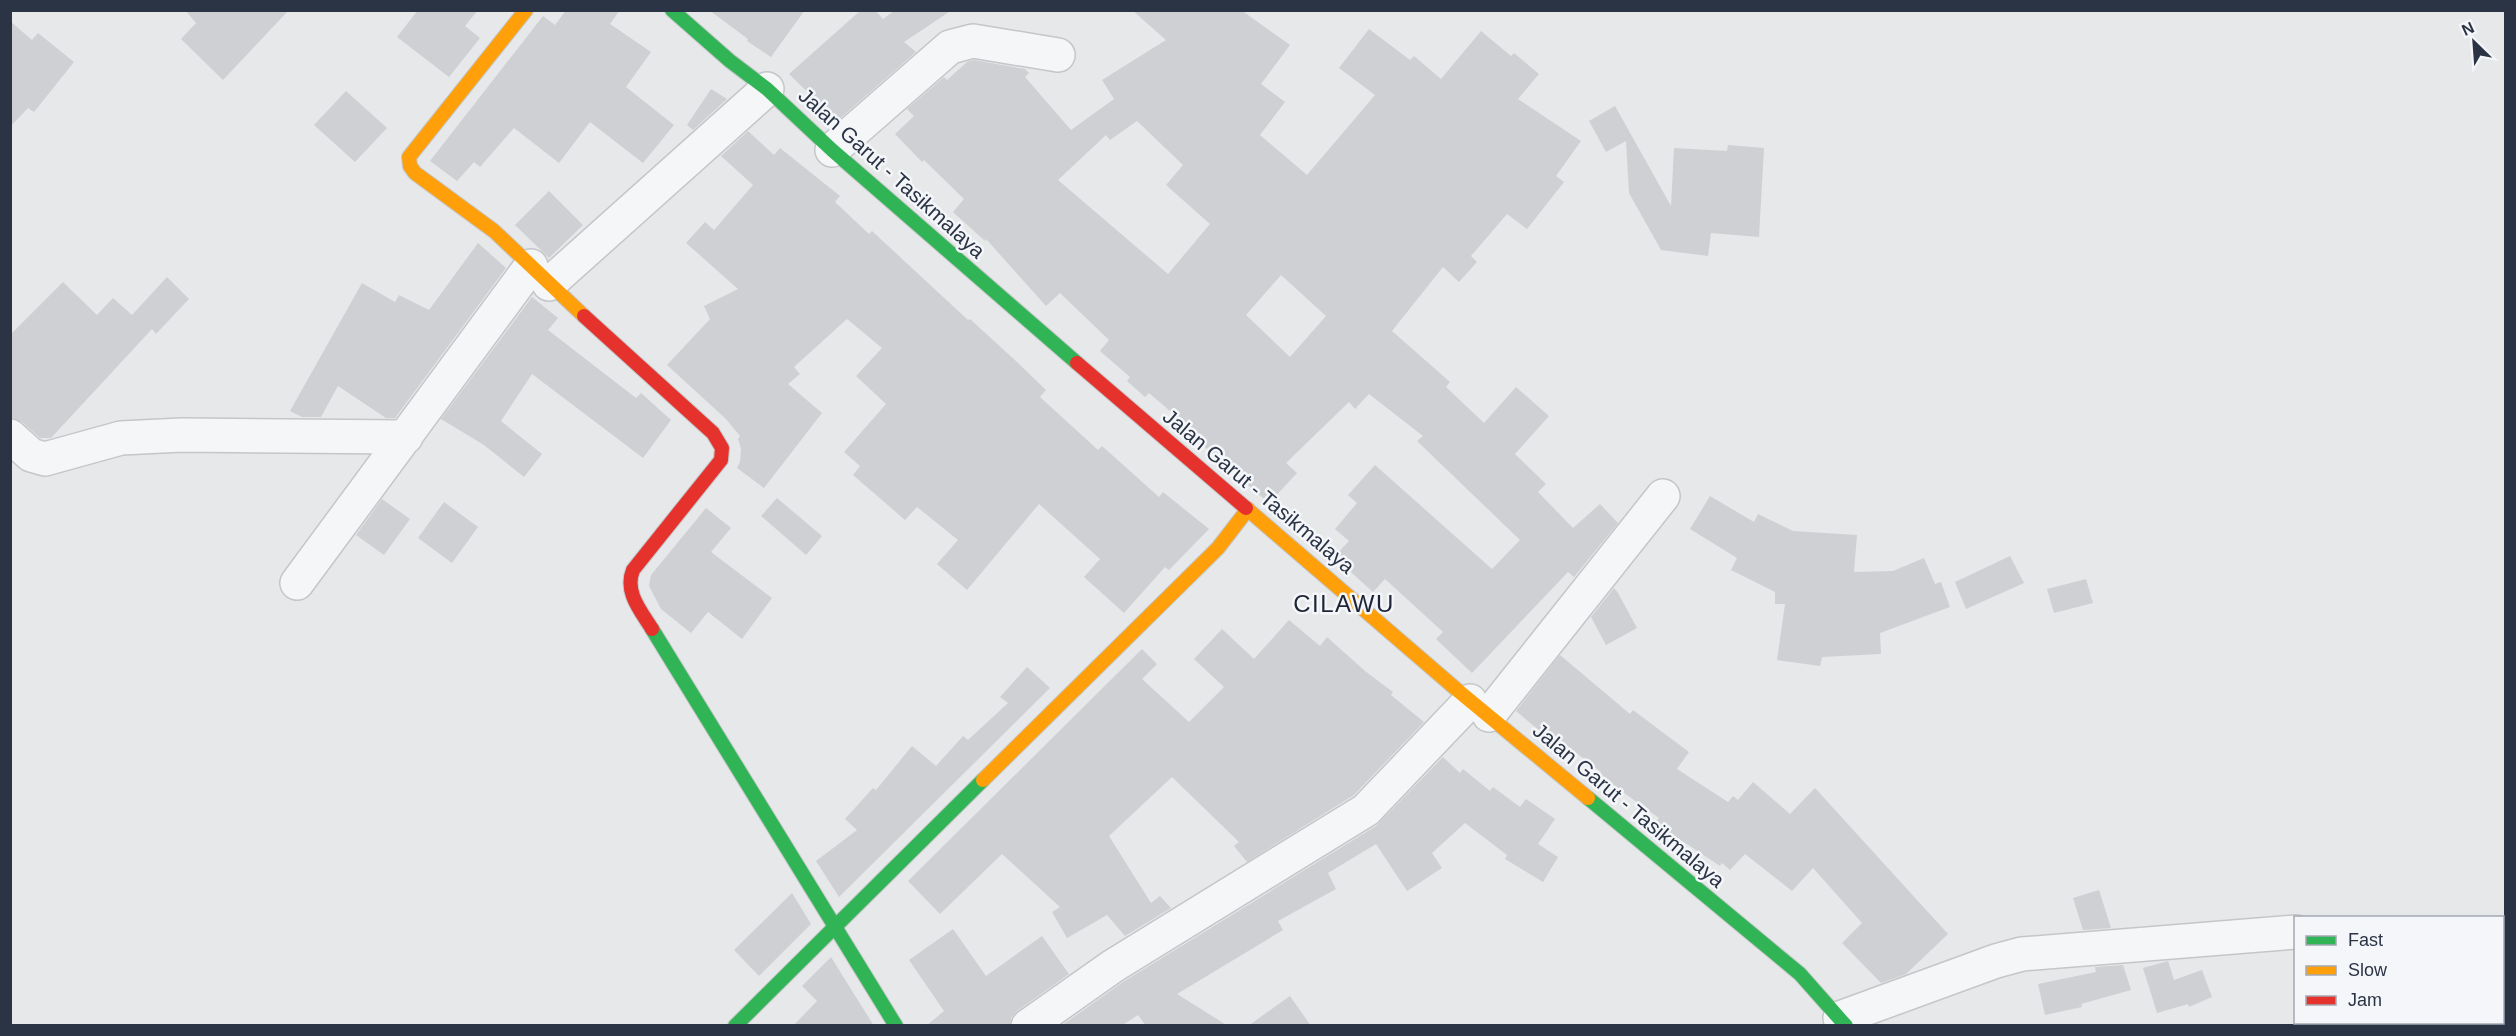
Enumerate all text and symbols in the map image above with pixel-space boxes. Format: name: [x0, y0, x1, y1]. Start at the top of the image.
north arrow: [2444, 12, 2504, 72]
text: N: [2459, 19, 2477, 39]
street label: Jalan Garut - Tasikmalaya: [794, 83, 990, 263]
street label: Jalan Garut - Tasikmalaya: [1159, 404, 1359, 578]
district label: CILAWU: [1293, 590, 1395, 617]
street label: Jalan Garut - Tasikmalaya: [1529, 718, 1729, 892]
legend: [2294, 916, 2504, 1024]
text: Fast: [2348, 930, 2383, 950]
text: Slow: [2348, 960, 2388, 980]
text: Jam: [2348, 990, 2382, 1010]

